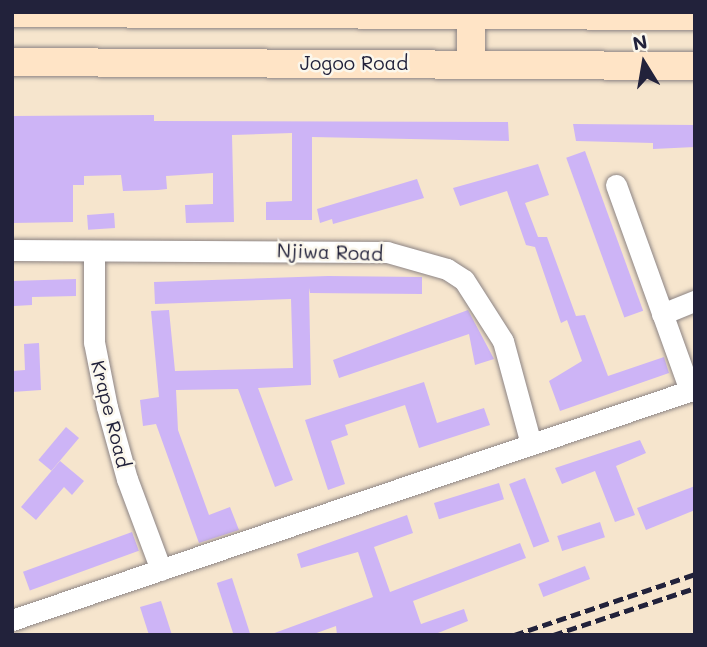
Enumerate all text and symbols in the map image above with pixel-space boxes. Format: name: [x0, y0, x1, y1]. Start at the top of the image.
north arrow: [609, 28, 679, 98]
text: N: [630, 28, 649, 56]
street label: Jogoo Road: [300, 52, 408, 74]
street label: Njiwa Road: [277, 239, 383, 265]
street label: Krape Road: [87, 358, 135, 470]

